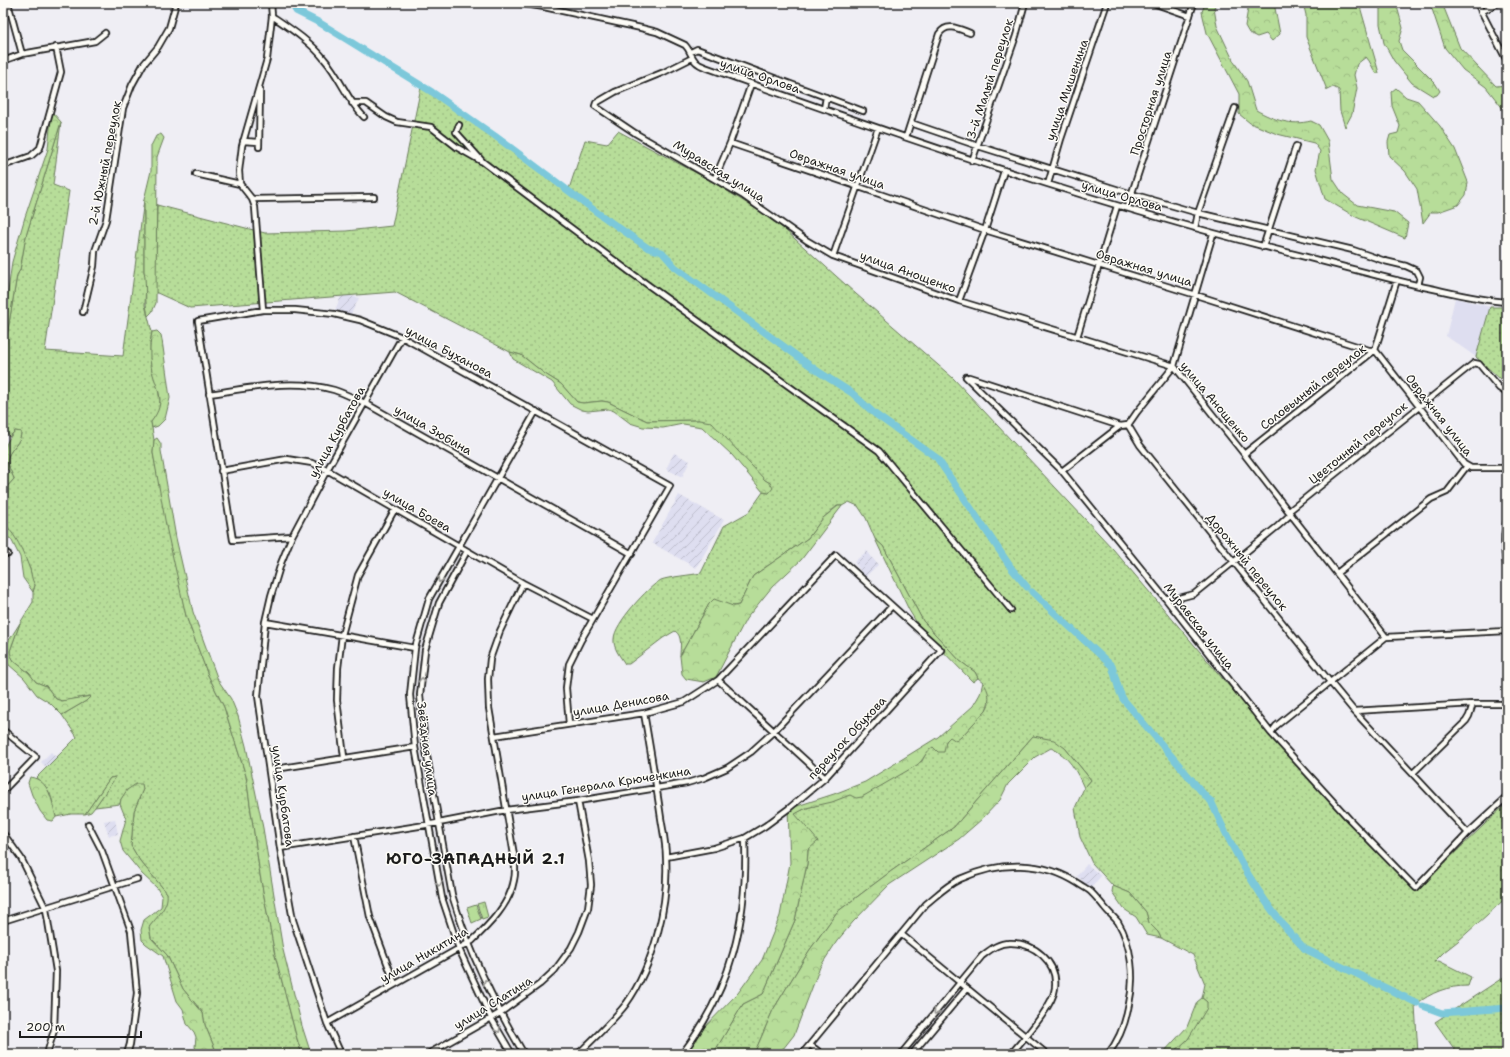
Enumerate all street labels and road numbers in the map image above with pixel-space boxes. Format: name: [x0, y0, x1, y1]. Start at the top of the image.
street label: 3-й Малый переулок: [963, 16, 1017, 141]
street label: улица Мишенина: [1042, 37, 1092, 143]
street label: Просторная улица: [1127, 48, 1176, 157]
street label: улица Орлова: [718, 55, 803, 97]
street label: 2-й Южный переулок: [85, 99, 125, 227]
street label: Муравская улица: [670, 136, 768, 206]
street label: Овражная улица: [787, 145, 887, 193]
street label: улица Орлова: [1080, 177, 1165, 215]
street label: Овражная улица: [1094, 246, 1195, 290]
street label: улица Анощенко: [858, 247, 958, 297]
street label: улица Буханова: [403, 322, 496, 382]
street label: Соловьиный переулок: [1257, 340, 1370, 433]
street label: улица Анощенко: [1176, 358, 1254, 446]
street label: Овражная улица: [1402, 371, 1476, 460]
street label: улица Курбатова: [305, 383, 369, 481]
street label: Цветочный переулок: [1305, 398, 1411, 488]
street label: улица Зюбина: [391, 401, 475, 459]
street label: улица Боева: [380, 484, 454, 536]
street label: Дорожный переулок: [1203, 510, 1292, 614]
street label: Муравская улица: [1160, 580, 1238, 673]
street label: улица Денисова: [572, 688, 671, 720]
street label: переулок Обухова: [804, 693, 890, 783]
street label: Звёздная улица: [413, 701, 441, 798]
street label: улица Курбатова: [268, 744, 298, 848]
street label: улица Генерала Крюченкина: [520, 763, 692, 805]
street label: улица Никитина: [377, 923, 471, 987]
street label: улица Слатина: [451, 972, 536, 1033]

